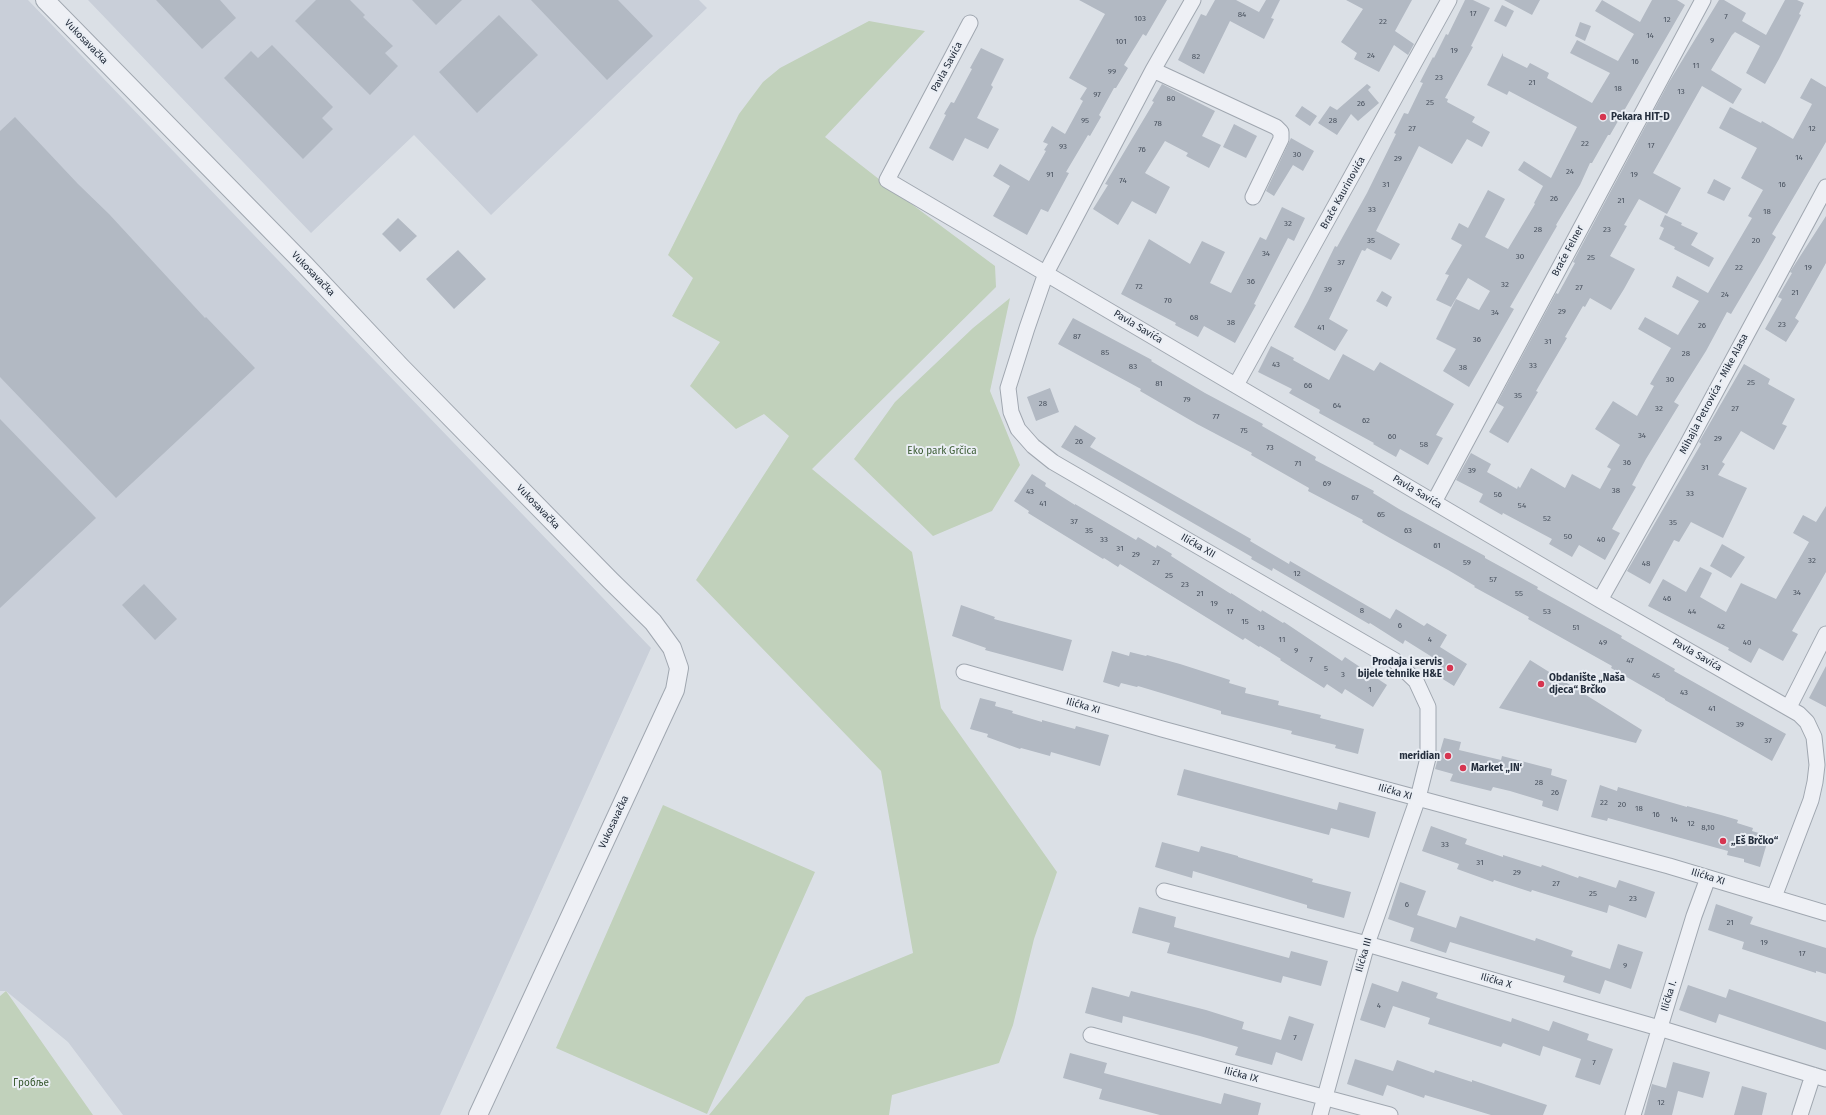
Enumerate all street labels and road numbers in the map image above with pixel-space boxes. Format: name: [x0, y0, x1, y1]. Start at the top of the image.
street label: Vukosavačka: [62, 17, 110, 67]
street label: Pavla Savića: [929, 40, 965, 94]
street label: Braće Kaurinovića: [1318, 155, 1368, 231]
street label: Braće Felner: [1550, 224, 1586, 278]
street label: Vukosavačka: [289, 249, 337, 299]
street label: Pavla Savića: [1111, 308, 1165, 346]
street label: Mihajla Petrovića - Mike Alasa: [1677, 332, 1751, 456]
street label: Pavla Savića: [1390, 473, 1444, 511]
street label: Vukosavačka: [514, 482, 562, 532]
street label: Ilićka XII: [1179, 531, 1217, 561]
street label: Pavla Savića: [1670, 636, 1724, 674]
street label: Ilićka XI: [1065, 695, 1101, 717]
street label: Ilićka XI: [1377, 781, 1413, 803]
street label: Vukosavačka: [596, 793, 632, 851]
street label: Ilićka XI: [1690, 866, 1726, 888]
street label: Ilićka III: [1353, 936, 1375, 974]
street label: Ilićka X: [1479, 971, 1513, 991]
street label: Ilićka I.: [1659, 979, 1679, 1013]
street label: Ilićka IX: [1223, 1065, 1259, 1085]

